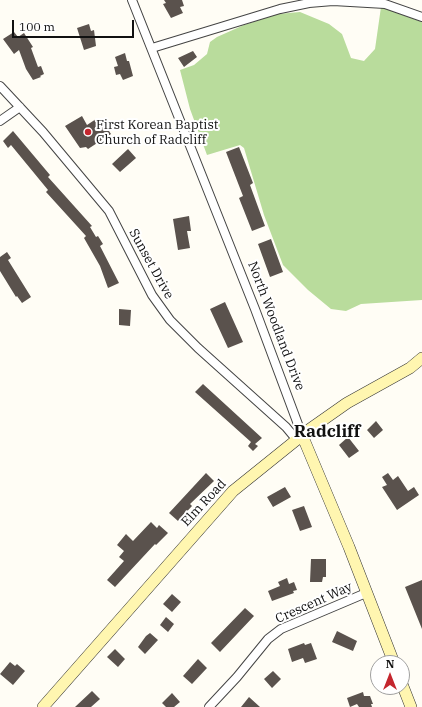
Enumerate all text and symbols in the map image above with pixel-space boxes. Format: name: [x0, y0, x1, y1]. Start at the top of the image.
scale bar: [14, 12, 136, 38]
text: 100 m: [19, 19, 55, 34]
place label: First Korean Baptist Church of Radcliff: [96, 117, 218, 148]
marker: First Korean Baptist Church of Radcliff: [83, 127, 93, 137]
street label: Sunset Drive: [125, 226, 177, 302]
street label: North Woodland Drive: [244, 259, 308, 393]
district label: Radcliff: [294, 422, 360, 442]
street label: Elm Road: [178, 476, 230, 530]
street label: Crescent Way: [273, 579, 355, 627]
north arrow: [370, 655, 410, 695]
text: N: [386, 657, 394, 671]

